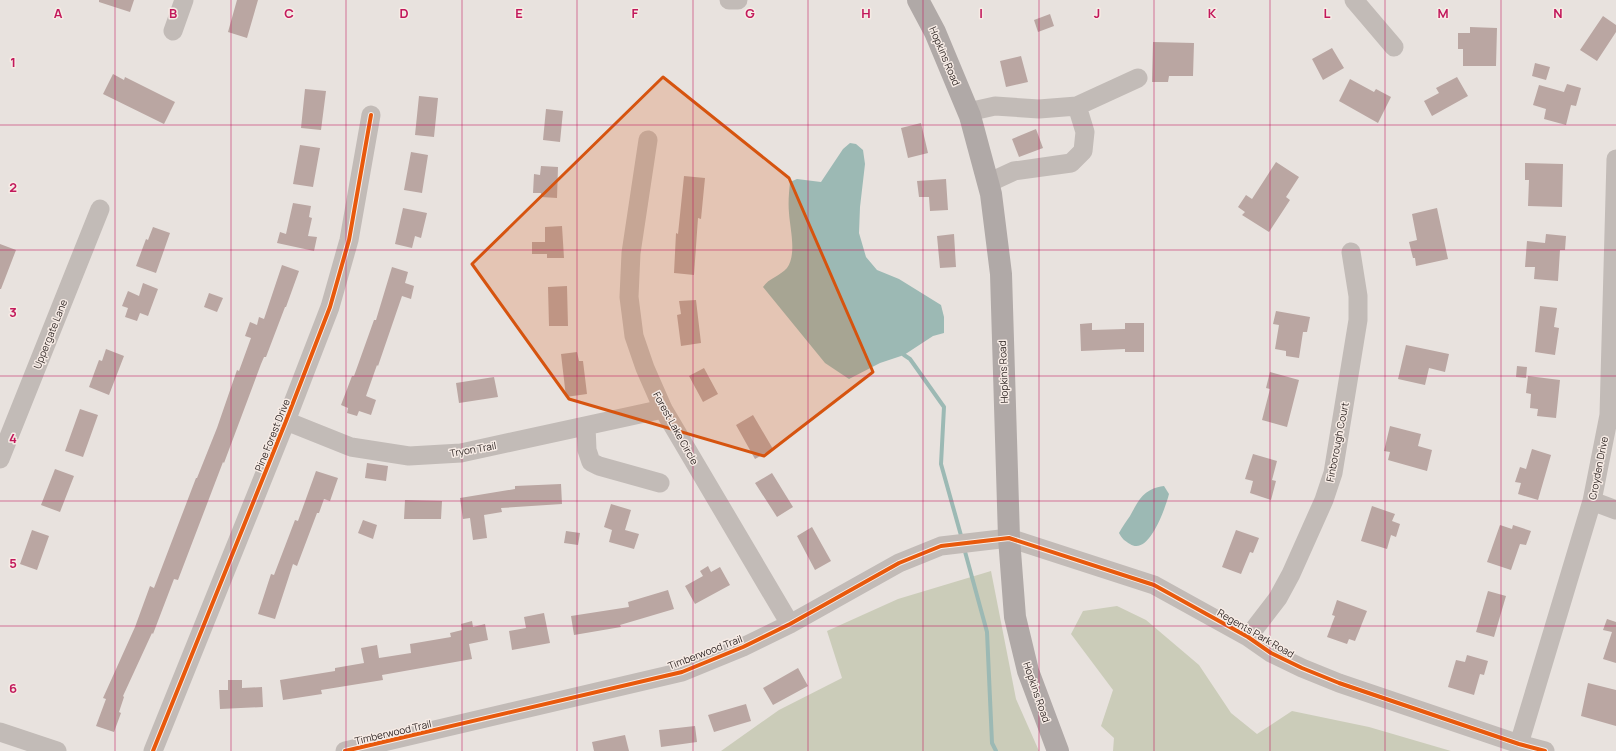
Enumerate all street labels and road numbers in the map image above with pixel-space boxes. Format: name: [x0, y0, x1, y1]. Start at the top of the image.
street label: Hopkins Road: [926, 24, 964, 88]
street label: Uppergate Lane: [30, 297, 70, 371]
street label: Hopkins Road: [995, 340, 1011, 404]
street label: Forest Lake Circle: [650, 389, 702, 467]
street label: Pine Forest Drive: [251, 397, 293, 473]
street label: Finborough Court: [1322, 401, 1352, 483]
street label: Croyden Drive: [1585, 435, 1611, 501]
street label: Tryon Trail: [449, 438, 497, 460]
street label: Regents Park Road: [1215, 605, 1297, 661]
street label: Timberwood Trail: [666, 631, 744, 673]
street label: Hopkins Road: [1020, 660, 1054, 724]
street label: Timberwood Trail: [353, 716, 433, 748]

